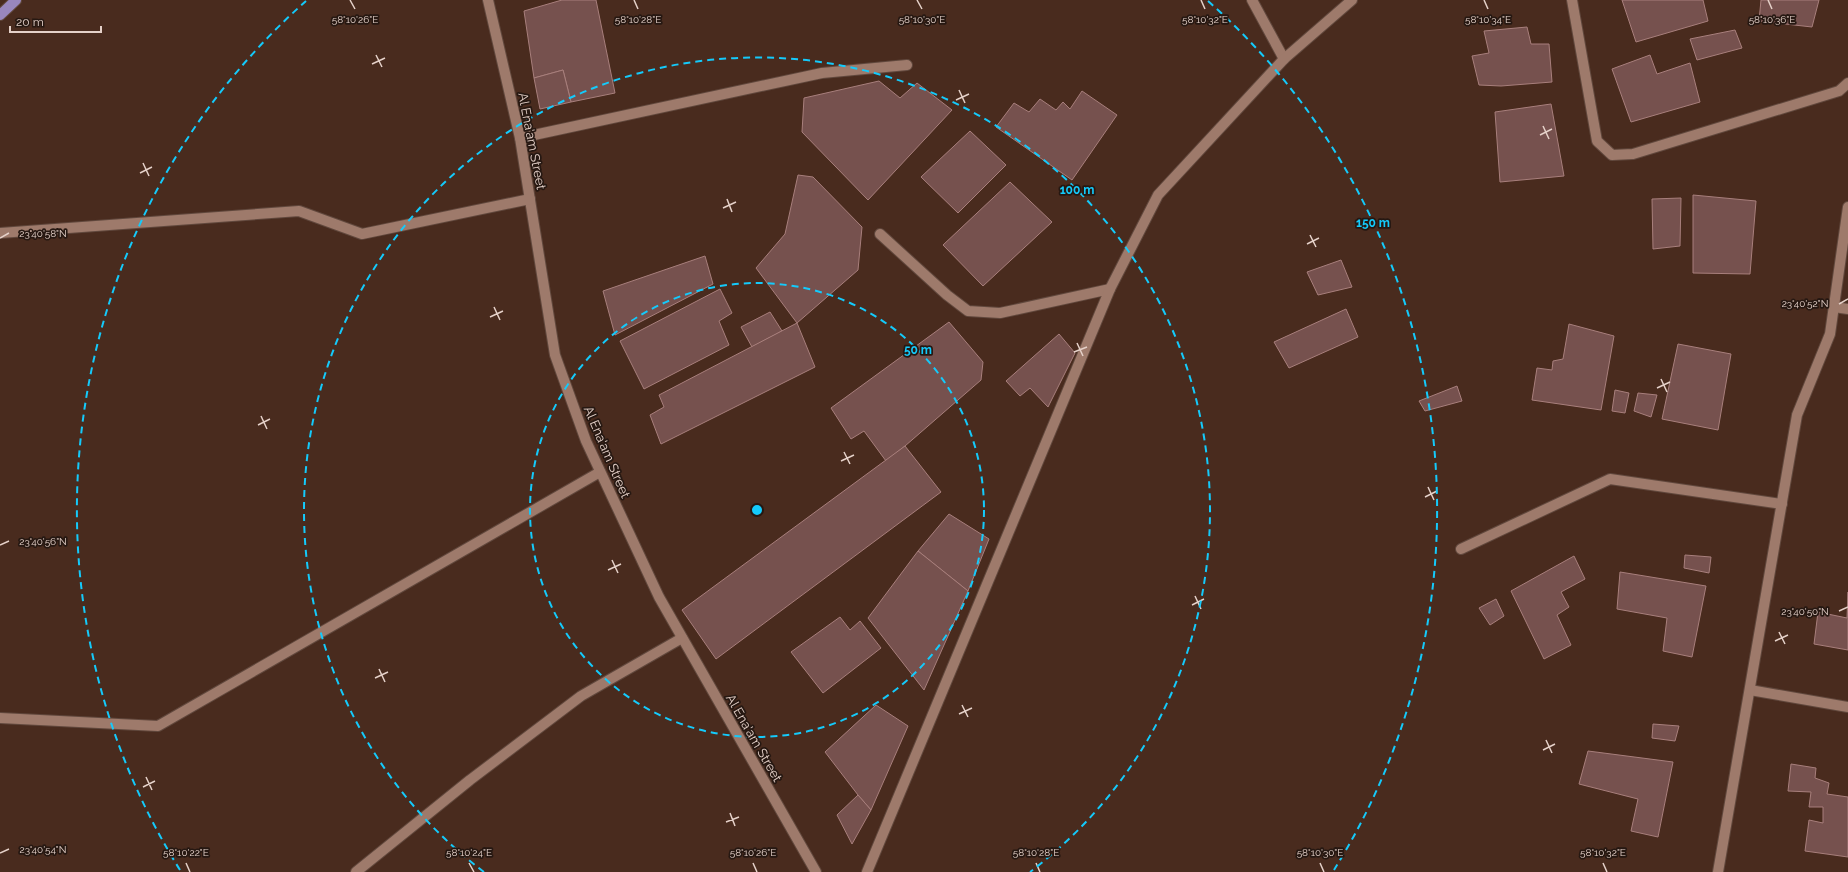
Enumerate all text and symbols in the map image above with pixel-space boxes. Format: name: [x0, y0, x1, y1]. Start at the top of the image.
scale bar: [10, 8, 101, 34]
text: 58°10'26"E: [332, 14, 378, 25]
text: 58°10'28"E: [615, 14, 661, 25]
text: 58°10'30"E: [899, 14, 945, 25]
text: 58°10'32"E: [1182, 14, 1228, 25]
text: 58°10'34"E: [1465, 14, 1511, 25]
text: 58°10'36"E: [1749, 14, 1795, 25]
text: 20 m: [16, 15, 44, 29]
street label: Al Ena'am Street: [515, 91, 549, 191]
text: 100 m: [1060, 183, 1094, 197]
text: 150 m: [1356, 216, 1390, 230]
text: 23°40'58"N: [19, 228, 67, 239]
text: 23°40'52"N: [1782, 298, 1828, 309]
text: 50 m: [904, 343, 932, 357]
street label: Al Ena'am Street: [581, 404, 633, 501]
centre of rings: [750, 503, 764, 517]
text: 23°40'56"N: [19, 536, 67, 547]
text: 23°40'50"N: [1781, 606, 1829, 617]
street label: Al Ena'am Street: [723, 692, 785, 785]
text: 23°40'54"N: [20, 844, 66, 855]
text: 58°10'22"E: [163, 847, 209, 858]
text: 58°10'24"E: [446, 847, 492, 858]
text: 58°10'26"E: [730, 847, 776, 858]
text: 58°10'28"E: [1013, 847, 1059, 858]
text: 58°10'30"E: [1297, 847, 1343, 858]
text: 58°10'32"E: [1580, 847, 1626, 858]

